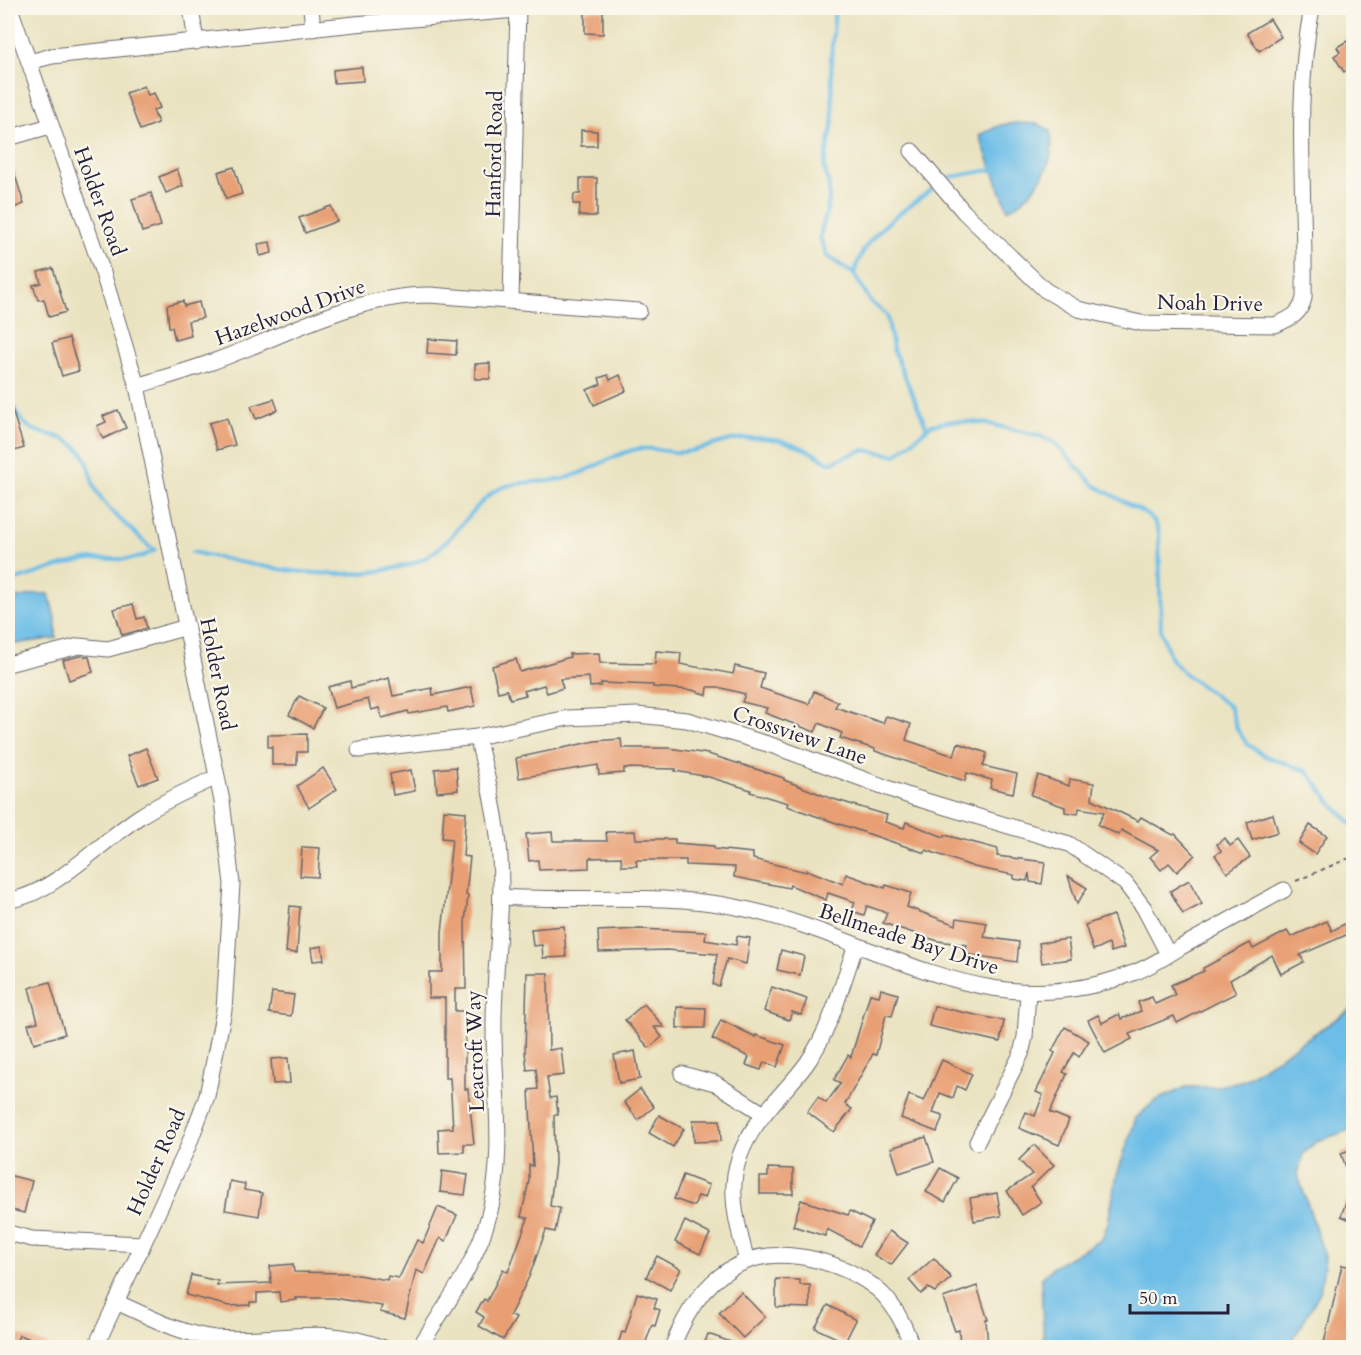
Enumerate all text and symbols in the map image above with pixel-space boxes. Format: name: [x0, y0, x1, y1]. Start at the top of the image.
street label: Hanford Road: [479, 90, 510, 218]
street label: Holder Road: [66, 142, 133, 260]
street label: Hazelwood Drive: [211, 272, 369, 353]
street label: Noah Drive: [1157, 288, 1263, 319]
street label: Holder Road: [192, 615, 243, 733]
street label: Crossview Lane: [728, 699, 871, 772]
street label: Bellmeade Bay Drive: [815, 897, 1003, 982]
street label: Leacroft Way: [459, 990, 492, 1112]
street label: Holder Road: [120, 1104, 193, 1220]
scale bar: [1130, 1277, 1228, 1315]
text: 50 m: [1139, 1286, 1178, 1311]

